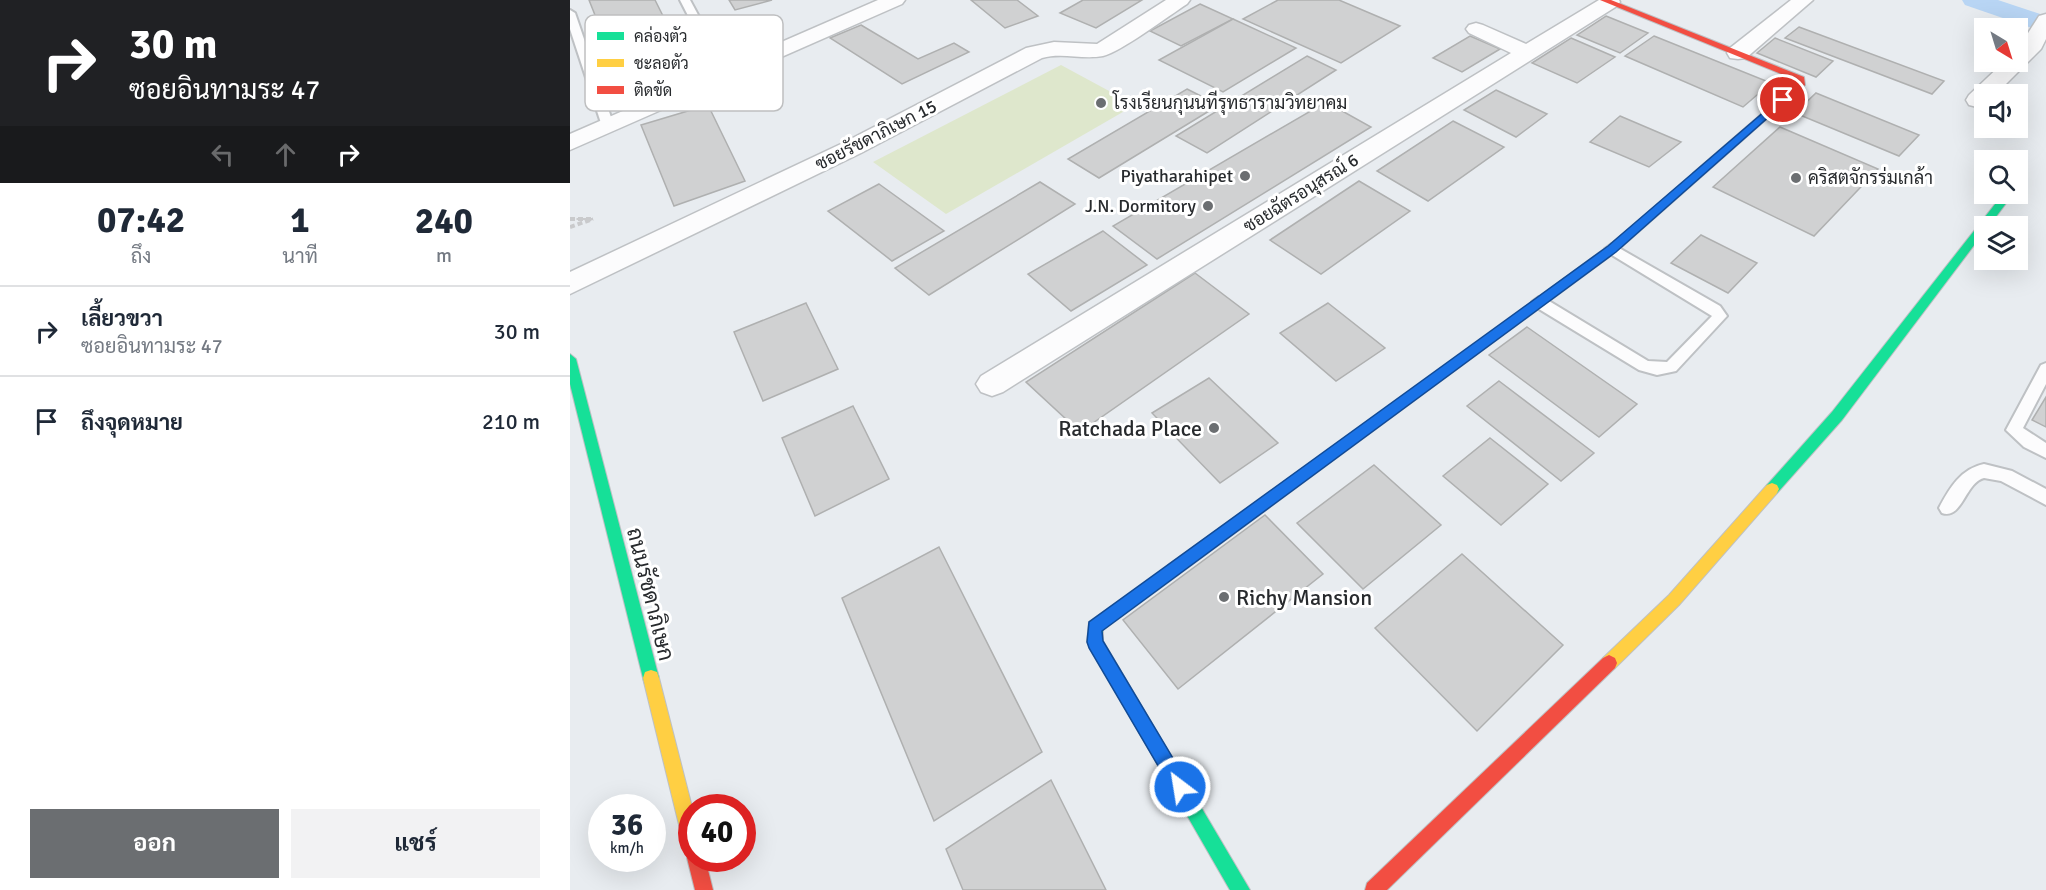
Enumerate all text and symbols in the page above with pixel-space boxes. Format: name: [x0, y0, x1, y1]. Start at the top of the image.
legend: [585, 15, 783, 111]
north arrow: [1974, 18, 2028, 72]
map controls: [1974, 18, 2028, 270]
text: 30 m: [129, 19, 218, 70]
icon: right: [30, 24, 108, 102]
text: คล่องตัว: [634, 26, 688, 47]
text: ชะลอตัว: [634, 53, 689, 74]
text: ซอยอินทามระ 47: [129, 74, 320, 107]
pin: [1757, 74, 1808, 125]
text: ติดขัด: [634, 80, 672, 101]
icon: arrive: [1766, 83, 1799, 116]
button: sound: [1974, 84, 2028, 138]
place label: โรงเรียนกุนนทีรุทธารามวิทยาคม: [1112, 90, 1347, 115]
street label: ซอยรัชดาภิเษก 15: [811, 95, 941, 175]
marker: โรงเรียนกุนนทีรุทธารามวิทยาคม: [1094, 96, 1108, 110]
icon: left: [206, 138, 239, 171]
icon: ahead: [269, 138, 302, 171]
icon: right: [332, 138, 365, 171]
street label: ซอยฉัตรอนุสรณ์ 6: [1238, 147, 1363, 238]
button: search: [1974, 150, 2028, 204]
place label: Piyatharahipet: [1121, 165, 1233, 187]
place label: คริสตจักรร่มเกล้า: [1808, 166, 1933, 189]
marker: Piyatharahipet: [1238, 169, 1252, 183]
marker: คริสตจักรร่มเกล้า: [1789, 171, 1803, 185]
place label: J.N. Dormitory: [1085, 195, 1197, 217]
text: 07:42: [97, 198, 185, 243]
text: 1: [290, 198, 310, 243]
text: 240: [415, 199, 473, 244]
marker: J.N. Dormitory: [1201, 199, 1215, 213]
button: layers: [1974, 216, 2028, 270]
text: m: [436, 243, 452, 268]
text: ถึง: [131, 244, 151, 269]
text: นาที: [282, 244, 318, 269]
text: เลี้ยวขวา: [81, 305, 163, 332]
icon: right: [30, 315, 63, 348]
text: 30 m: [494, 318, 540, 345]
text: ซอยอินทามระ 47: [81, 334, 222, 359]
icon: arrive: [30, 405, 63, 438]
text: 210 m: [482, 408, 540, 435]
text: ถึงจุดหมาย: [81, 409, 183, 436]
place label: Ratchada Place: [1058, 415, 1202, 442]
marker: Ratchada Place: [1207, 421, 1221, 435]
street label: ถนนรัชดาภิเษก: [621, 525, 680, 664]
place label: Richy Mansion: [1236, 584, 1372, 611]
marker: Richy Mansion: [1217, 590, 1231, 604]
position arrow: [1148, 755, 1212, 819]
speed limit sign: 40: [678, 794, 756, 872]
text: 36: [611, 807, 643, 844]
button: ออก: [30, 809, 279, 878]
button: แชร์: [291, 809, 540, 878]
text: km/h: [610, 839, 644, 857]

